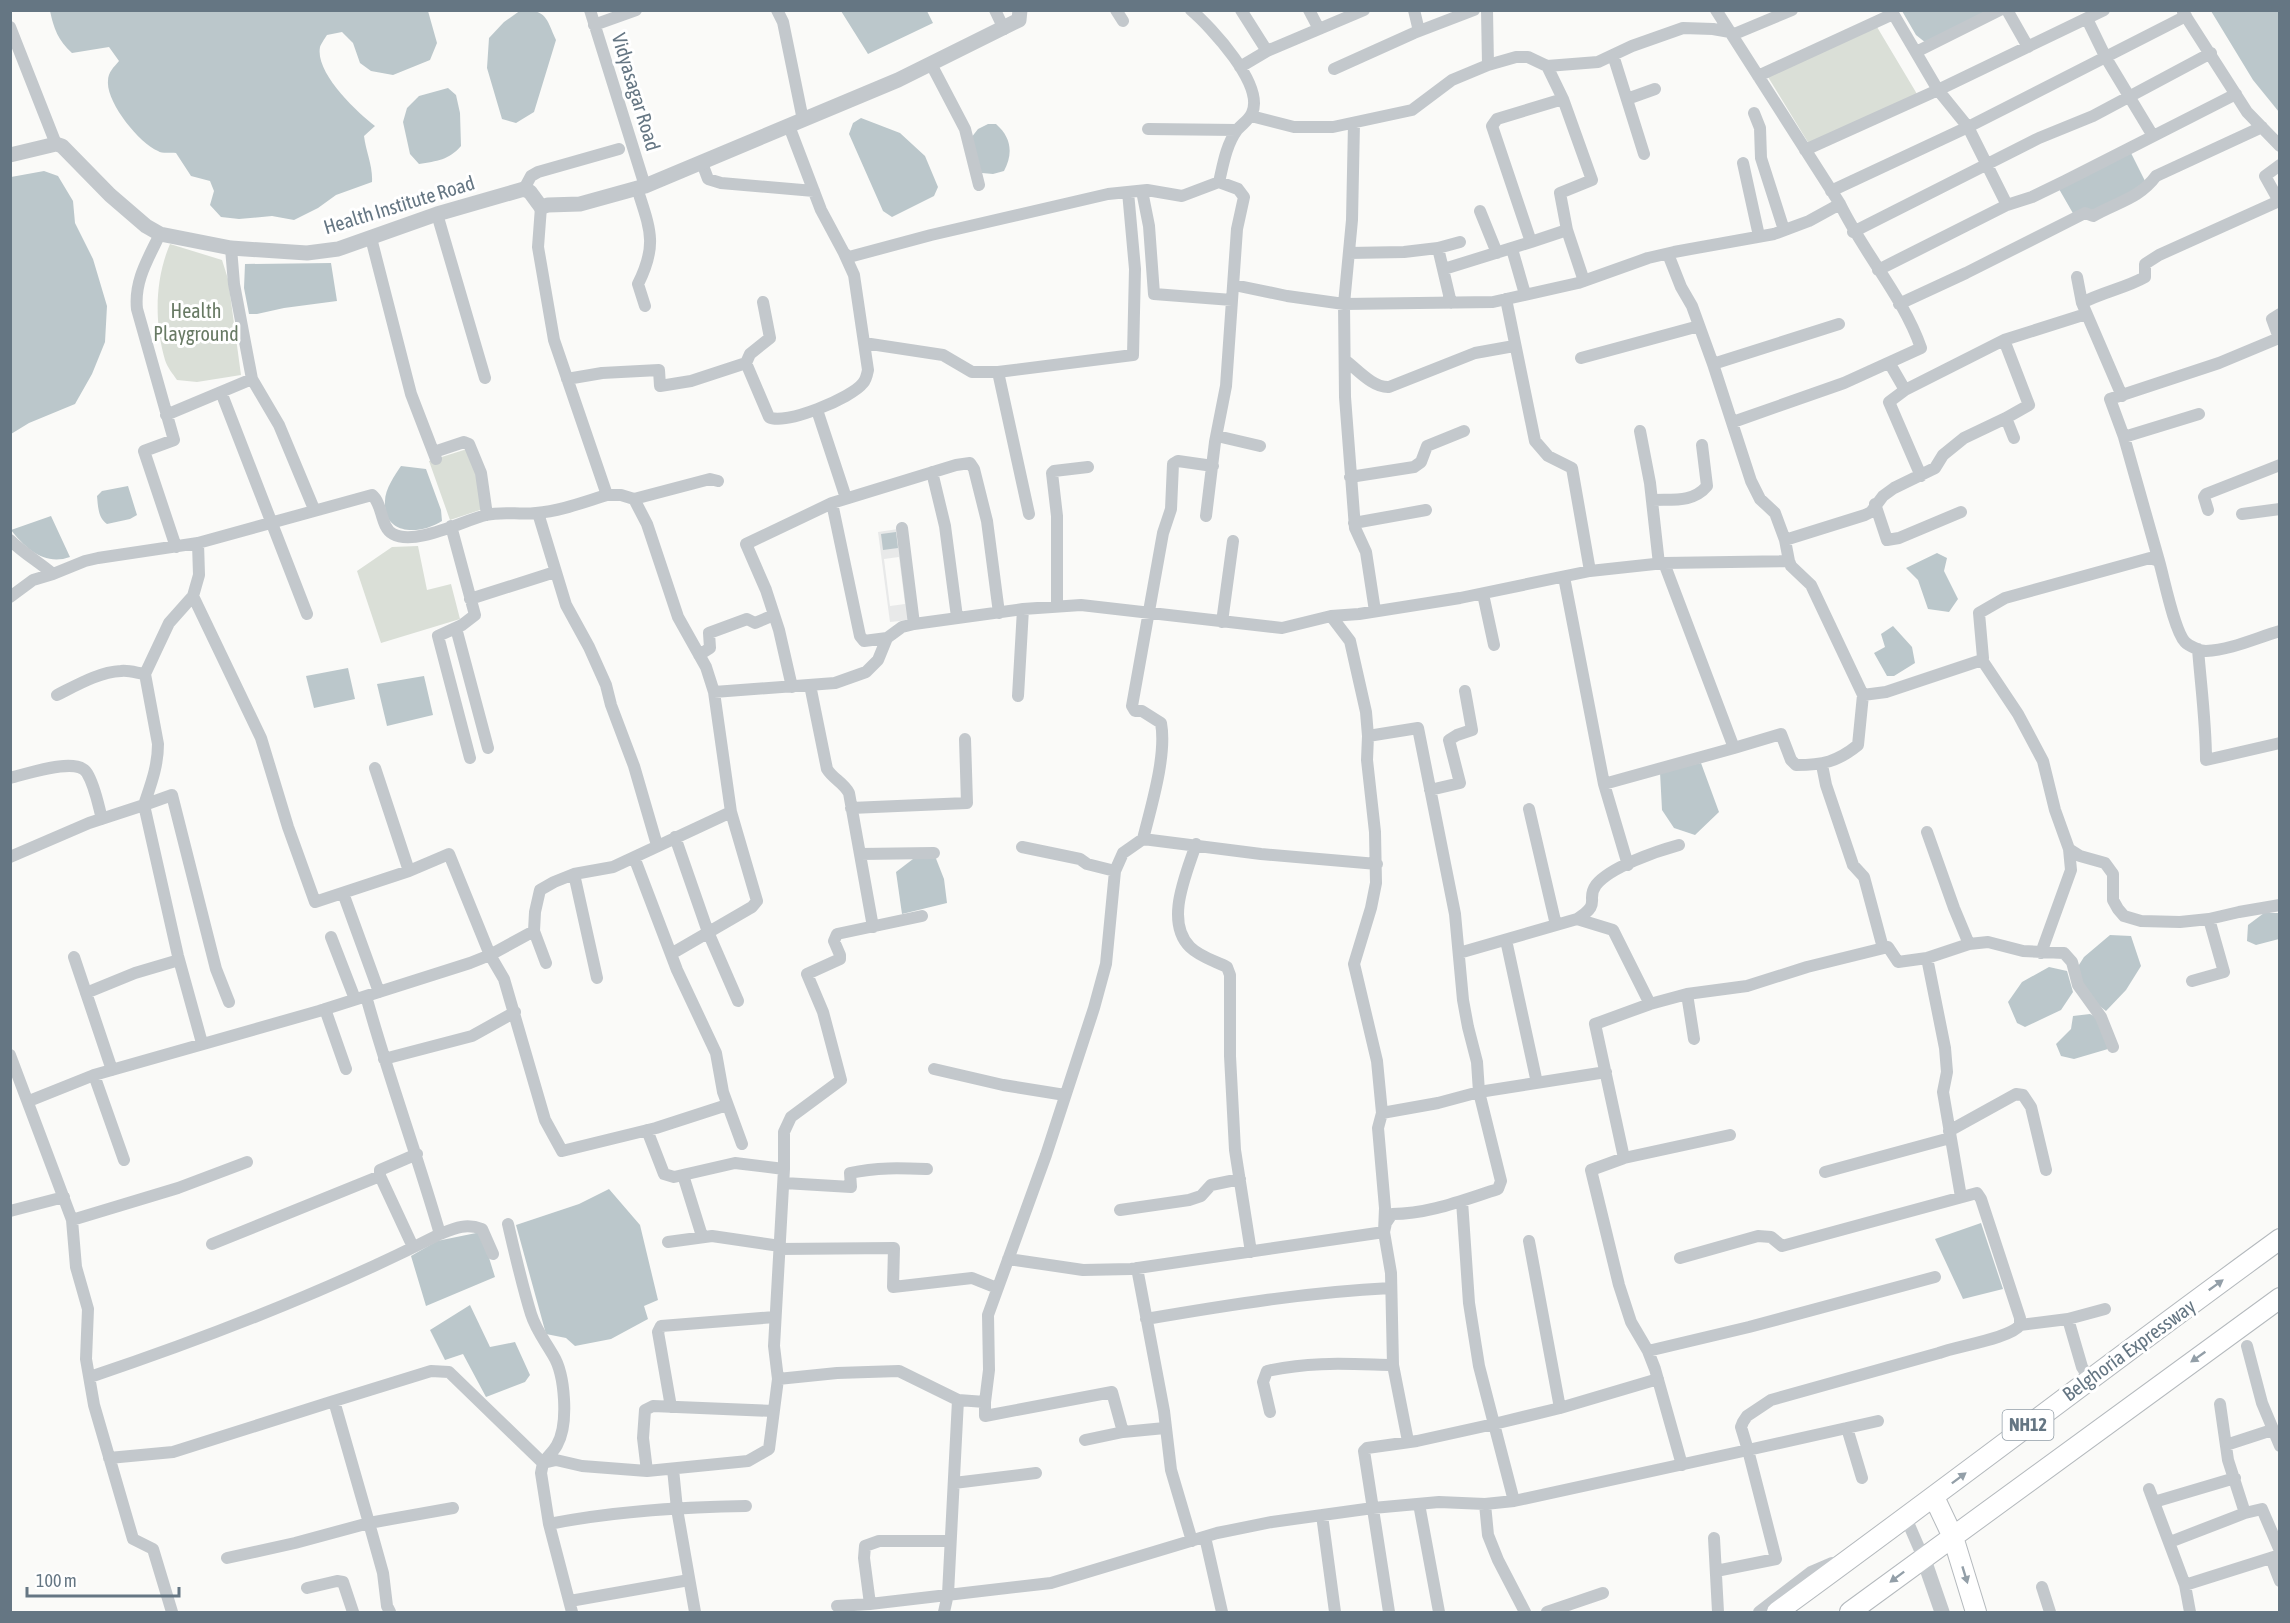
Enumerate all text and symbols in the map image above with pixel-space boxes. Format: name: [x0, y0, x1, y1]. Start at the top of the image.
street label: Vidyasagar Road: [608, 30, 665, 154]
street label: Health Institute Road: [321, 171, 477, 238]
park label: Health Playground: [153, 299, 239, 345]
one-way arrow: [2209, 1280, 2224, 1292]
street label: Belghoria Expressway: [2058, 1294, 2199, 1405]
one-way arrow: [2191, 1351, 2207, 1363]
road number: NH12: [2002, 1410, 2054, 1440]
one-way arrow: [1952, 1472, 1967, 1484]
scale bar: [27, 1560, 178, 1598]
one-way arrow: [1961, 1566, 1970, 1584]
text: 100 m: [36, 1570, 77, 1591]
one-way arrow: [1889, 1571, 1904, 1583]

